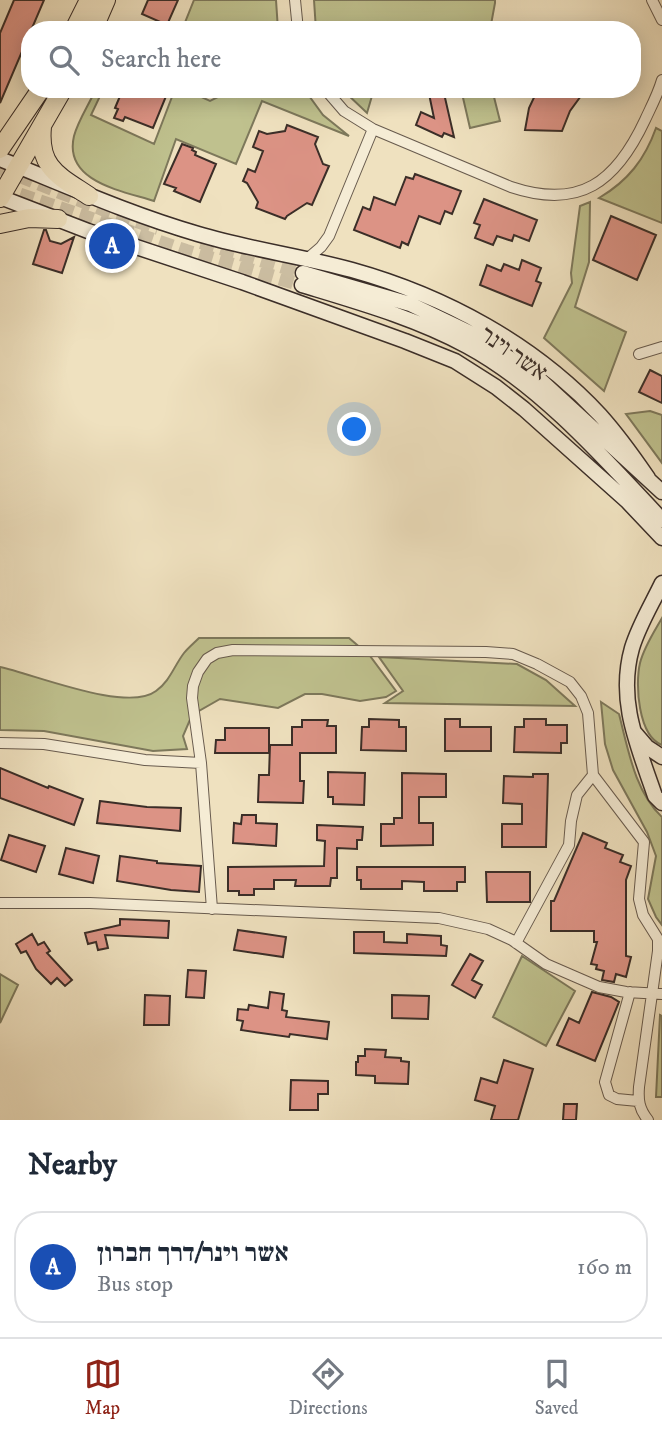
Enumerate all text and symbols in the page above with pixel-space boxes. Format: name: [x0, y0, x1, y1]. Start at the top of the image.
search box: [21, 21, 641, 98]
icon: search: [45, 41, 83, 79]
text: Search here: [101, 43, 221, 76]
pin: A: [89, 220, 135, 272]
street label: אשר וינר: [474, 320, 553, 388]
your location: [337, 412, 371, 446]
text: Nearby: [28, 1147, 117, 1184]
text: אשר וינר/דרך חברון: [97, 1237, 289, 1270]
text: A: [46, 1253, 60, 1282]
text: 160 m: [577, 1253, 632, 1282]
text: Bus stop: [97, 1270, 173, 1299]
tab: Map: [84, 1355, 122, 1420]
tab: Directions: [289, 1355, 368, 1420]
tab: Saved: [535, 1355, 578, 1420]

